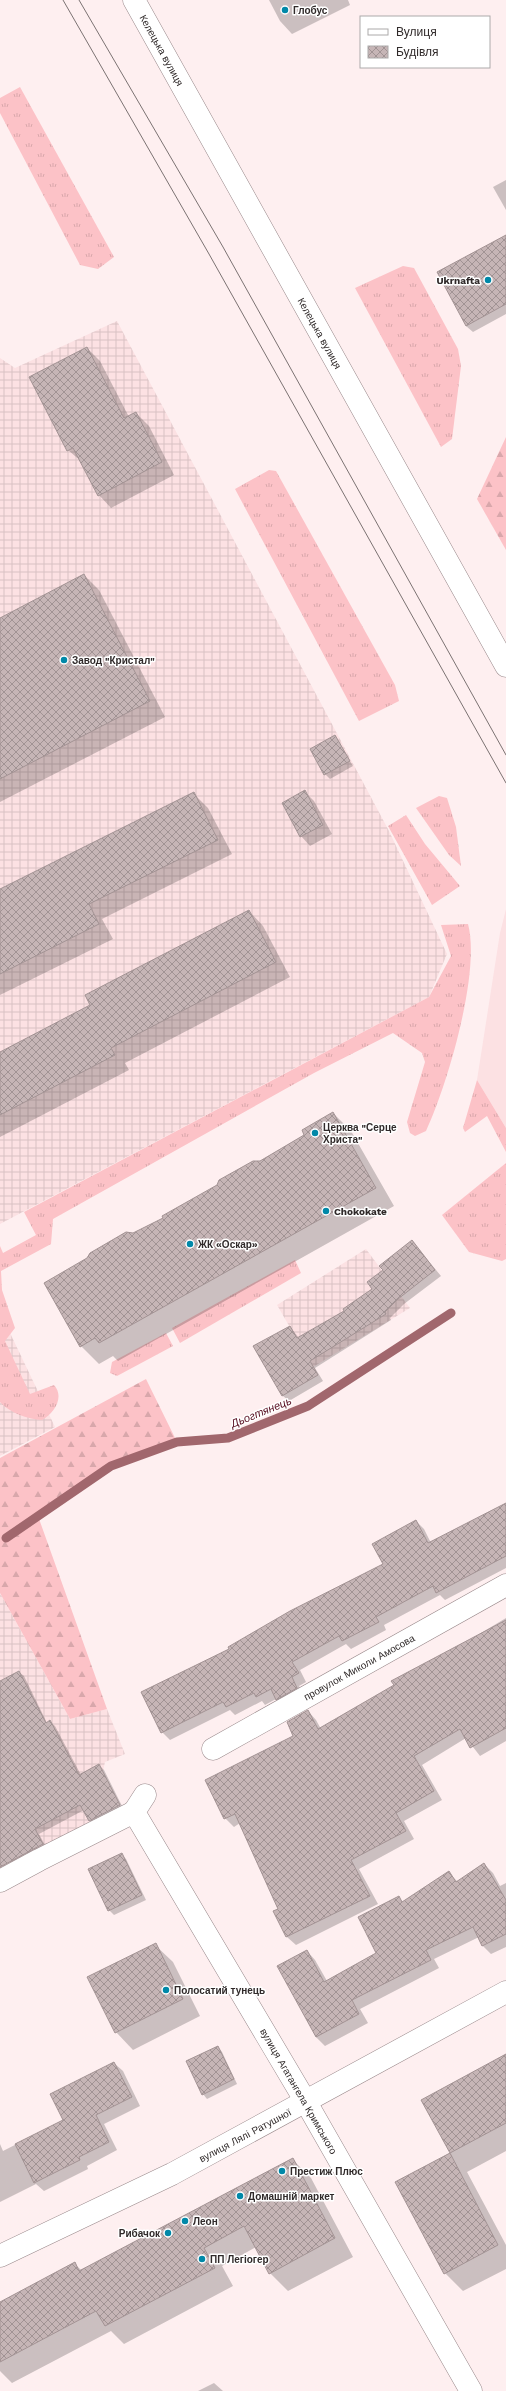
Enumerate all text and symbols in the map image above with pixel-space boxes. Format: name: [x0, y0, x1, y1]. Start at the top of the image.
marker: Глобус: [280, 5, 290, 15]
place label: Глобус: [293, 5, 328, 16]
street label: Келецька вулиця: [138, 13, 186, 88]
legend: [360, 16, 490, 68]
text: Вулиця: [396, 25, 437, 39]
text: Будівля: [396, 45, 438, 59]
place label: Ukrnafta: [436, 275, 480, 286]
marker: Ukrnafta: [483, 275, 493, 285]
street label: Келецька вулиця: [296, 296, 344, 371]
marker: Завод "Кристал": [59, 655, 69, 665]
place label: Завод "Кристал": [72, 655, 155, 666]
place label: Церква "Серце Христа": [323, 1122, 397, 1145]
marker: Церква "Серце Христа": [310, 1128, 320, 1138]
marker: Chokokate: [321, 1206, 331, 1216]
place label: Chokokate: [334, 1206, 387, 1217]
marker: ЖК «Оскар»: [185, 1239, 195, 1249]
place label: ЖК «Оскар»: [197, 1239, 258, 1250]
water label: Дьогтянець: [227, 1394, 294, 1431]
street label: провулок Миколи Амосова: [302, 1632, 417, 1703]
marker: Полосатий тунець: [161, 1985, 171, 1995]
place label: Полосатий тунець: [174, 1985, 265, 1996]
street label: вулиця Агатангела Кримського: [258, 2026, 339, 2156]
street label: вулиця Лялі Ратушної: [197, 2106, 293, 2164]
marker: Престиж Плюс: [277, 2166, 287, 2176]
place label: Престиж Плюс: [290, 2166, 363, 2177]
marker: Домашній маркет: [235, 2191, 245, 2201]
place label: Домашній маркет: [248, 2191, 335, 2202]
marker: Леон: [180, 2216, 190, 2226]
place label: Леон: [193, 2216, 218, 2227]
place label: Рибачок: [119, 2228, 161, 2239]
marker: Рибачок: [163, 2228, 173, 2238]
marker: ПП Легіогер: [197, 2254, 207, 2264]
place label: ПП Легіогер: [210, 2254, 269, 2265]

